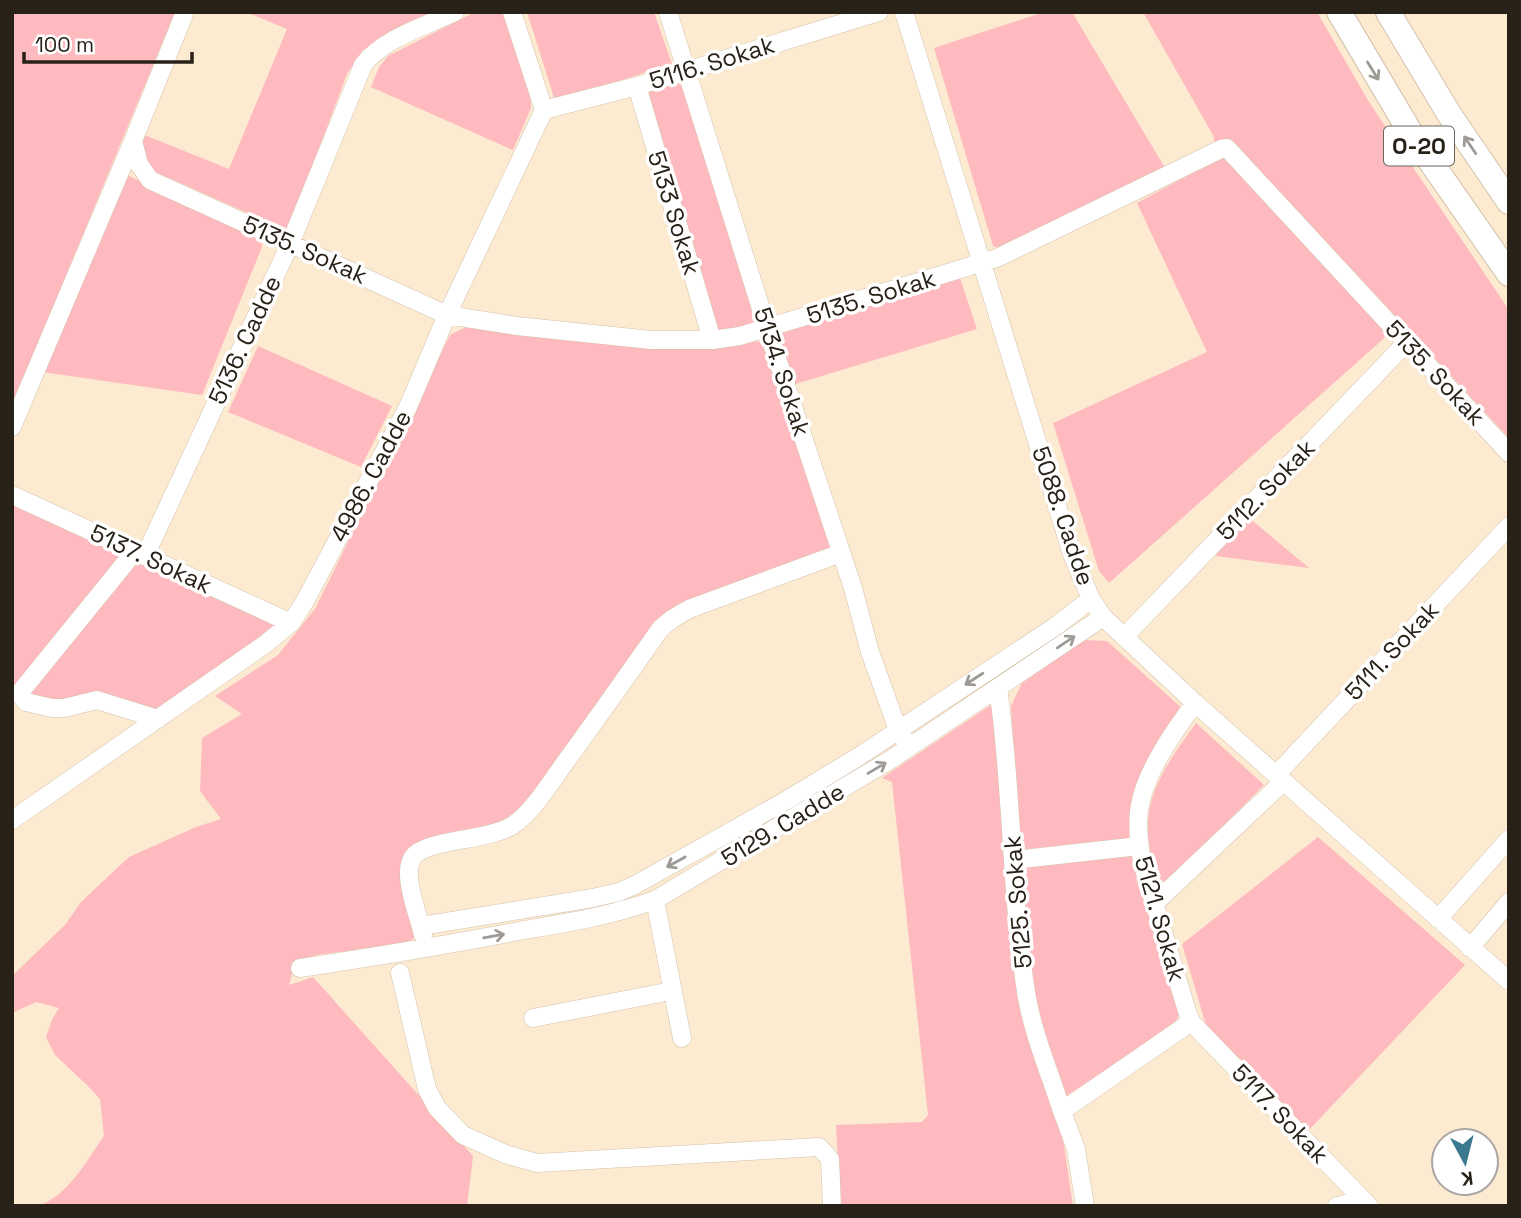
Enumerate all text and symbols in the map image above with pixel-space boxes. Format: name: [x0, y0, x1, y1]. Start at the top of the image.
scale bar: [24, 21, 192, 65]
street label: 5116. Sokak: [646, 29, 778, 96]
text: 100 m: [35, 31, 94, 58]
one-way arrow: [1366, 61, 1380, 81]
road number: O-20: [1384, 127, 1454, 166]
one-way arrow: [1463, 136, 1477, 156]
street label: 5133 Sokak: [641, 147, 708, 279]
street label: 5135. Sokak: [238, 208, 372, 291]
street label: 5135. Sokak: [803, 262, 939, 331]
street label: 5136. Cadde: [201, 270, 288, 409]
street label: 5134. Sokak: [747, 303, 818, 440]
street label: 5135. Sokak: [1379, 313, 1492, 432]
street label: 4986. Cadde: [323, 405, 418, 547]
street label: 5112. Sokak: [1210, 432, 1322, 547]
street label: 5088. Cadde: [1025, 442, 1102, 589]
street label: 5137. Sokak: [85, 517, 217, 600]
street label: 5111. Sokak: [1338, 595, 1445, 707]
one-way arrow: [1056, 635, 1075, 649]
one-way arrow: [964, 673, 984, 687]
one-way arrow: [866, 761, 886, 775]
street label: 5129. Cadde: [715, 776, 850, 874]
street label: 5125. Sokak: [996, 834, 1039, 970]
street label: 5121. Sokak: [1128, 853, 1193, 985]
one-way arrow: [666, 855, 686, 869]
one-way arrow: [482, 929, 505, 942]
street label: 5117. Sokak: [1225, 1057, 1335, 1170]
north arrow: [1430, 1127, 1500, 1197]
text: K: [1459, 1165, 1474, 1192]

